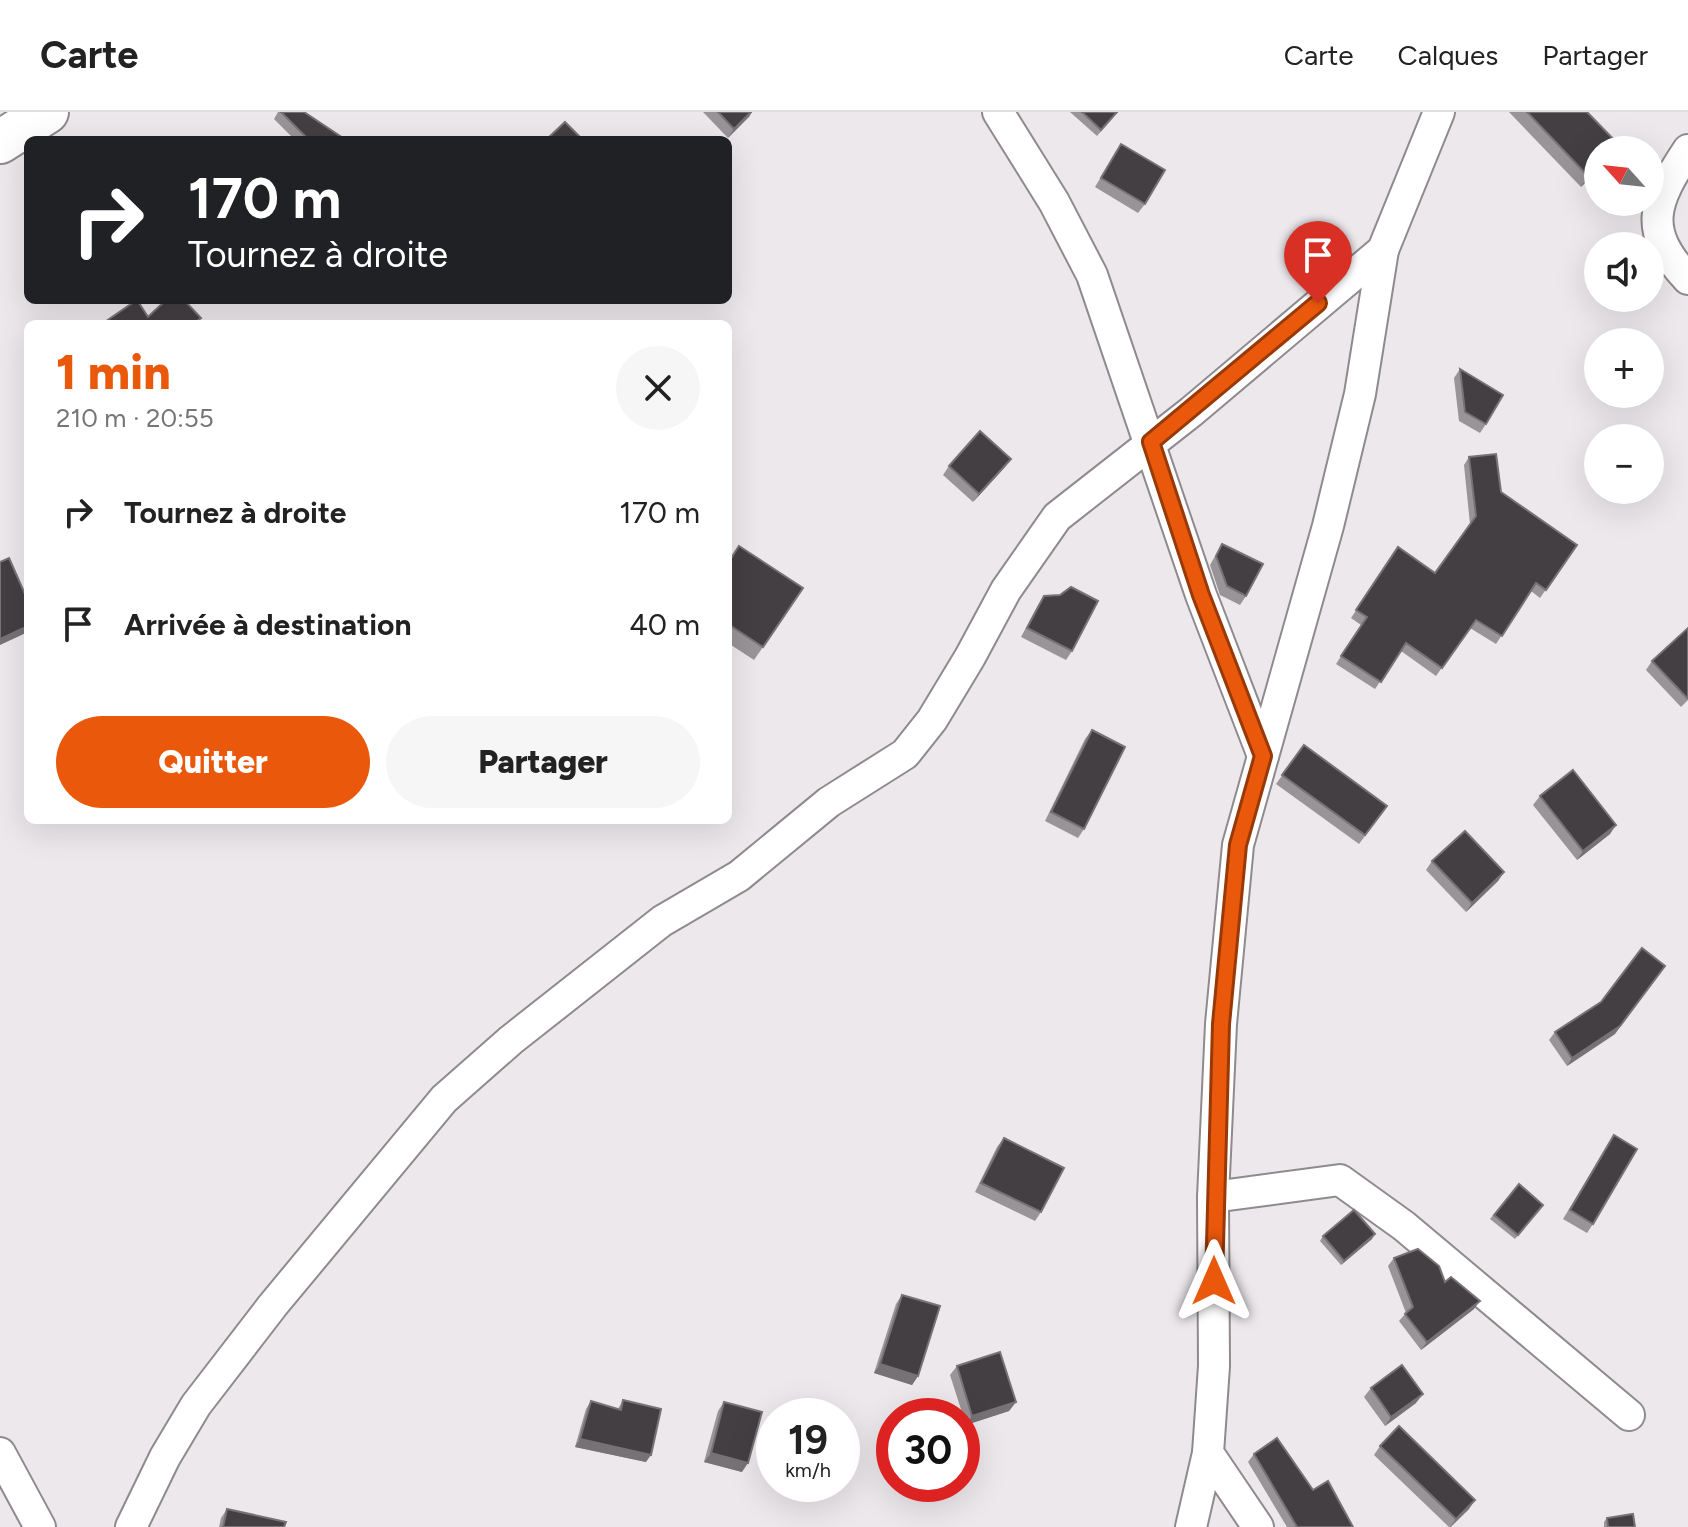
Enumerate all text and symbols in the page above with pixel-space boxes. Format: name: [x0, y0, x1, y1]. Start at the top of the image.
text: Carte: [40, 32, 138, 78]
text: Carte: [1284, 38, 1354, 72]
text: Calques: [1398, 38, 1498, 72]
text: Partager: [1542, 38, 1648, 72]
north arrow: [1584, 136, 1664, 216]
map controls: [1584, 136, 1664, 504]
text: 170 m: [188, 165, 341, 232]
icon: right: [56, 168, 160, 272]
pin: [1284, 221, 1352, 303]
button: sound: [1584, 232, 1664, 312]
text: Tournez à droite: [188, 233, 448, 276]
icon: arrive: [1296, 233, 1340, 277]
button: +: [1584, 328, 1664, 408]
text: 1 min: [56, 343, 171, 401]
button: close: [616, 346, 700, 430]
text: 210 m · 20:55: [56, 402, 214, 434]
button: −: [1584, 424, 1664, 504]
icon: right: [56, 490, 100, 534]
text: Tournez à droite: [124, 494, 346, 531]
text: 170 m: [619, 494, 700, 531]
icon: arrive: [56, 602, 100, 646]
text: Arrivée à destination: [124, 606, 411, 643]
text: 40 m: [629, 606, 700, 643]
button: Quitter: [56, 716, 370, 808]
button: Partager: [386, 716, 700, 808]
position arrow: [1172, 1239, 1256, 1323]
speed limit sign: 30: [876, 1398, 980, 1502]
text: 19: [788, 1416, 828, 1464]
text: km/h: [785, 1458, 831, 1482]

